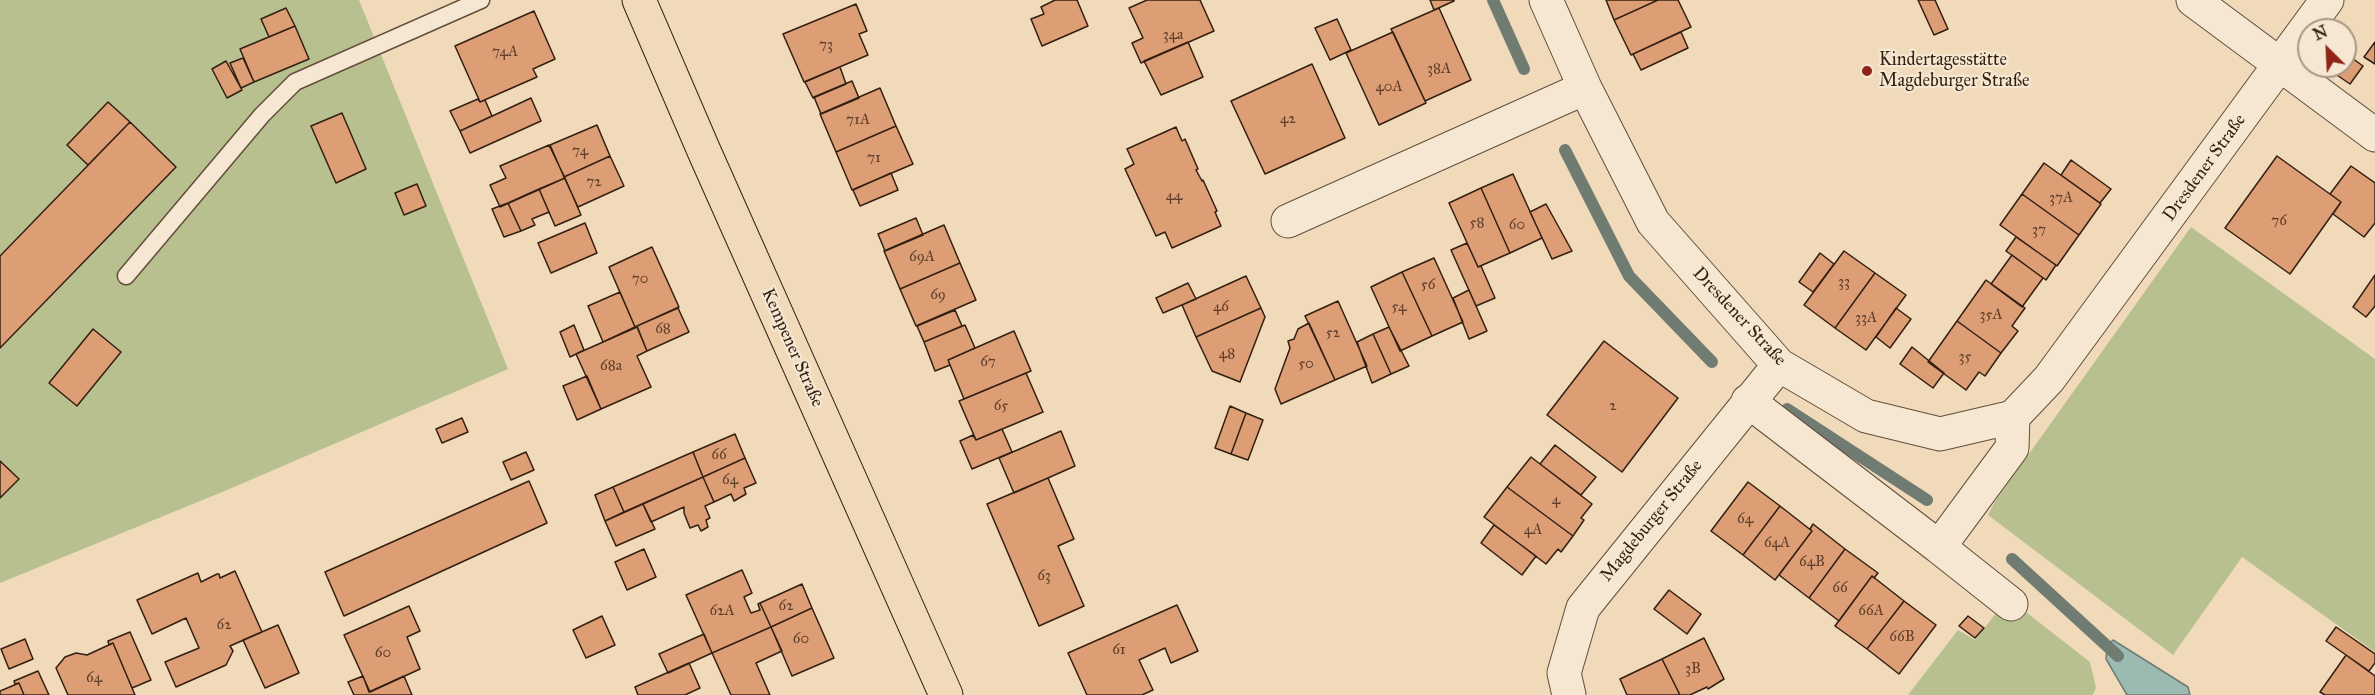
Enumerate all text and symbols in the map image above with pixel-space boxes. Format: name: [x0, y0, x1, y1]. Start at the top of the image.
north arrow: [2297, 18, 2357, 78]
text: N: [2310, 21, 2330, 44]
house number: 34a: [1163, 26, 1183, 44]
house number: 73: [819, 36, 833, 54]
house number: 74A: [492, 43, 518, 61]
place label: Kindertagesstätte Magdeburger Straße: [1879, 50, 2030, 92]
house number: 38A: [1427, 60, 1451, 78]
marker: Kindertagesstätte Magdeburger Straße: [1860, 64, 1874, 78]
house number: 40A: [1375, 78, 1403, 96]
house number: 42: [1280, 110, 1296, 128]
street label: Dresdener Straße: [2159, 110, 2251, 226]
house number: 71A: [846, 111, 870, 129]
house number: 74: [572, 142, 588, 160]
house number: 71: [867, 149, 881, 167]
house number: 72: [586, 173, 602, 191]
house number: 44: [1166, 187, 1182, 205]
house number: 37A: [2049, 189, 2073, 207]
house number: 76: [2271, 212, 2287, 230]
house number: 58: [1470, 214, 1484, 232]
house number: 60: [1509, 216, 1525, 234]
house number: 37: [2032, 221, 2046, 239]
house number: 69A: [909, 248, 935, 266]
street label: Dresdener Straße: [1688, 263, 1790, 371]
house number: 70: [632, 270, 648, 288]
house number: 33: [1838, 273, 1850, 291]
house number: 56: [1421, 276, 1435, 294]
street label: Kempener Straße: [756, 285, 828, 411]
house number: 69: [930, 286, 946, 304]
house number: 46: [1213, 298, 1229, 316]
house number: 54: [1392, 298, 1406, 316]
house number: 35A: [1979, 306, 2003, 324]
house number: 33A: [1855, 309, 1877, 327]
house number: 68: [655, 320, 671, 338]
house number: 52: [1326, 324, 1340, 342]
house number: 48: [1219, 345, 1235, 363]
house number: 35: [1959, 348, 1971, 366]
house number: 67: [980, 353, 996, 371]
house number: 50: [1298, 355, 1314, 373]
house number: 68a: [600, 357, 622, 375]
house number: 65: [994, 397, 1008, 415]
house number: 2: [1609, 397, 1617, 415]
house number: 66: [711, 446, 727, 464]
street label: Magdeburger Straße: [1596, 456, 1708, 586]
house number: 64: [722, 471, 738, 489]
house number: 4: [1552, 491, 1560, 509]
house number: 64: [1737, 510, 1753, 528]
house number: 4A: [1524, 521, 1542, 539]
house number: 64A: [1764, 534, 1790, 552]
house number: 64B: [1799, 553, 1825, 571]
house number: 63: [1037, 567, 1051, 585]
house number: 66: [1832, 579, 1848, 597]
house number: 62: [778, 597, 794, 615]
house number: 62A: [709, 602, 735, 620]
house number: 66A: [1858, 602, 1884, 620]
house number: 62: [216, 616, 232, 634]
house number: 66B: [1889, 628, 1915, 646]
house number: 60: [793, 630, 809, 648]
house number: 61: [1112, 641, 1126, 659]
house number: 60: [375, 644, 391, 662]
house number: 3B: [1685, 660, 1701, 678]
house number: 64: [86, 669, 102, 687]

